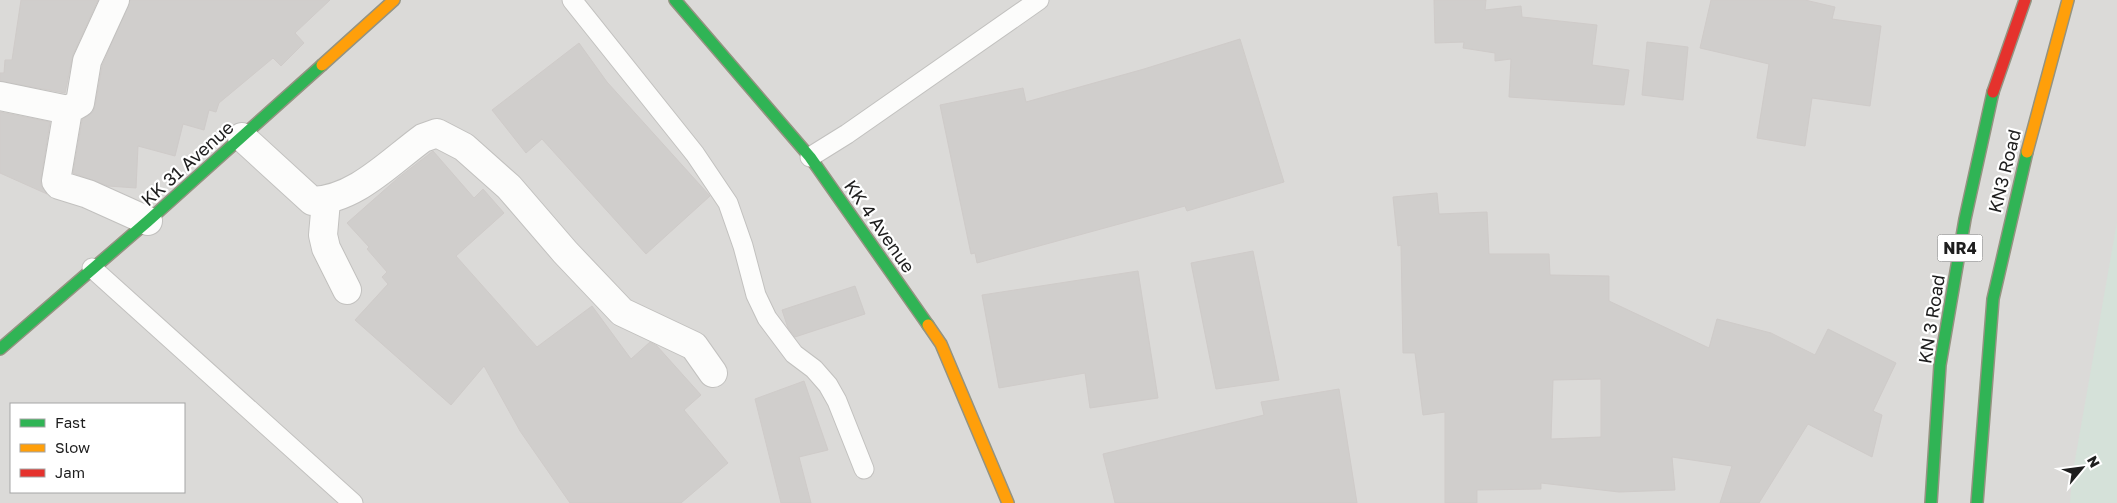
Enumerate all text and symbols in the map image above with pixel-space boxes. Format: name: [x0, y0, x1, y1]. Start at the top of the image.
street label: KK 31 Avenue: [136, 116, 238, 210]
street label: KN3 Road: [1983, 127, 2025, 215]
street label: KK 4 Avenue: [840, 175, 920, 277]
road number: NR4: [1938, 234, 1982, 262]
street label: KN 3 Road: [1913, 273, 1949, 365]
legend: [10, 403, 185, 493]
text: Fast: [55, 413, 86, 431]
text: Slow: [55, 438, 90, 456]
north arrow: [2057, 443, 2107, 493]
text: N: [2084, 453, 2104, 470]
text: Jam: [55, 463, 85, 481]

